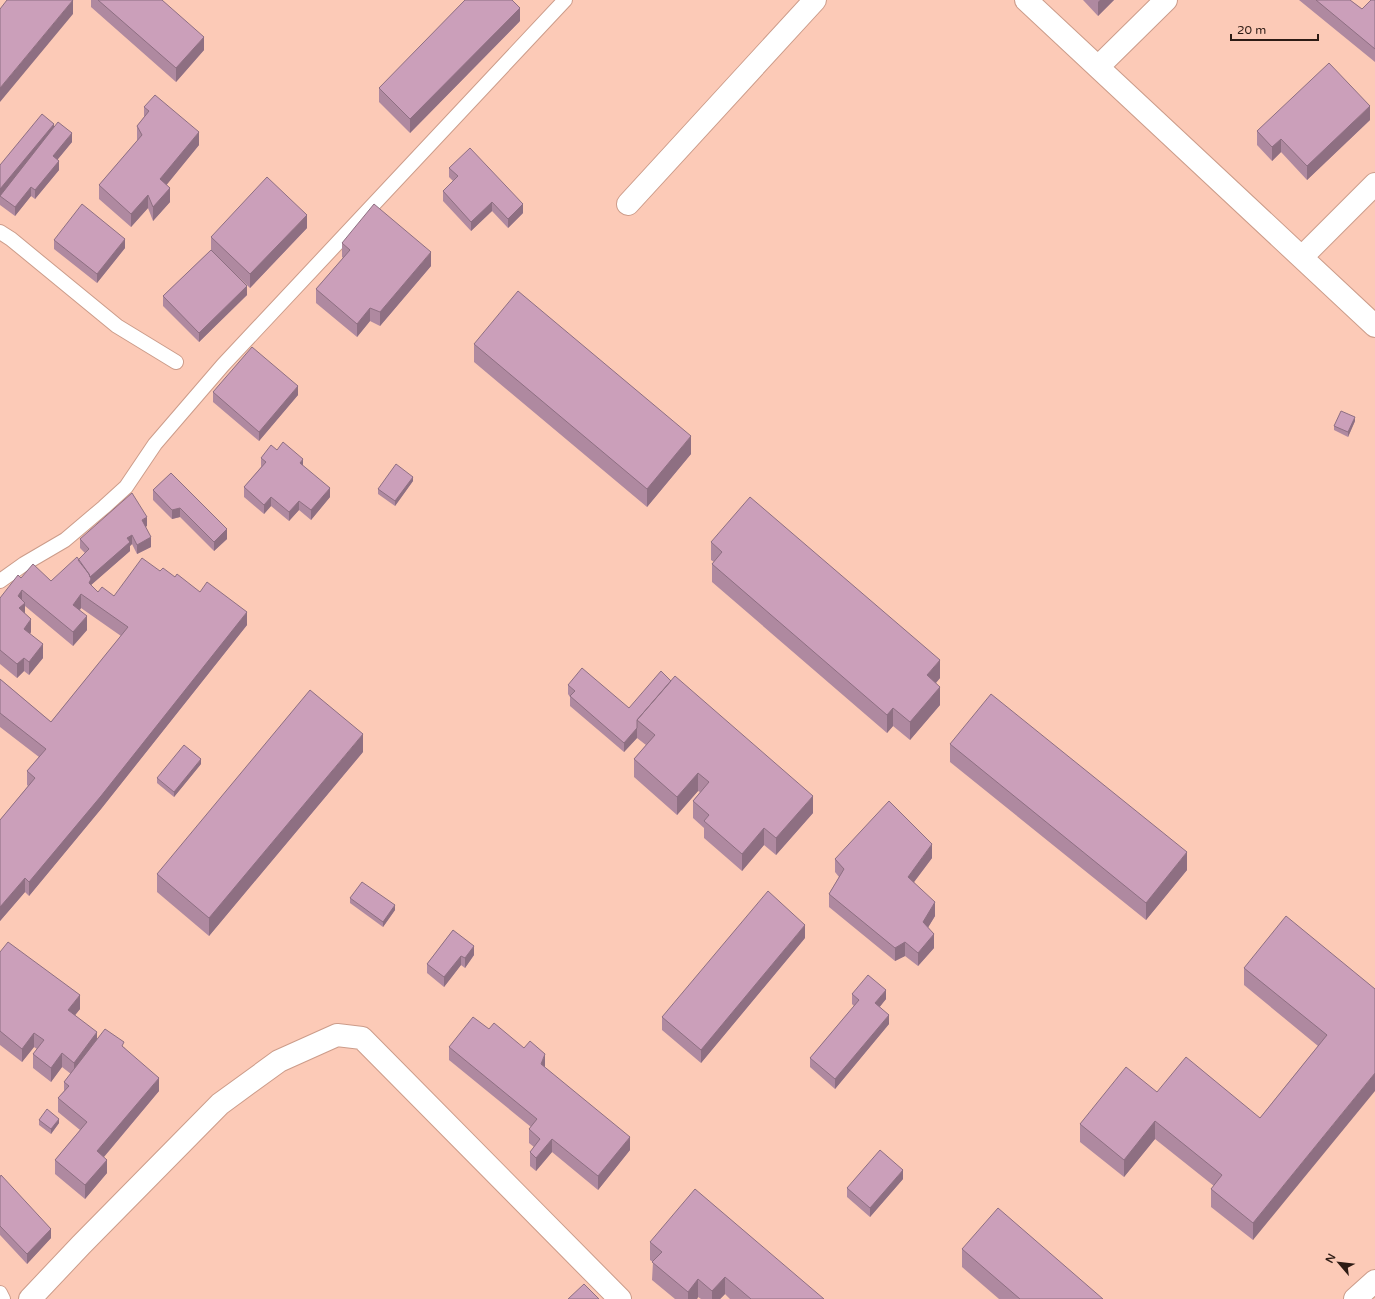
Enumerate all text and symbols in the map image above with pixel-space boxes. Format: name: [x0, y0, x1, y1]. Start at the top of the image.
scale bar: [1231, 16, 1318, 42]
text: 20 m: [1237, 23, 1266, 37]
north arrow: [1319, 1243, 1359, 1283]
text: N: [1323, 1252, 1338, 1265]

